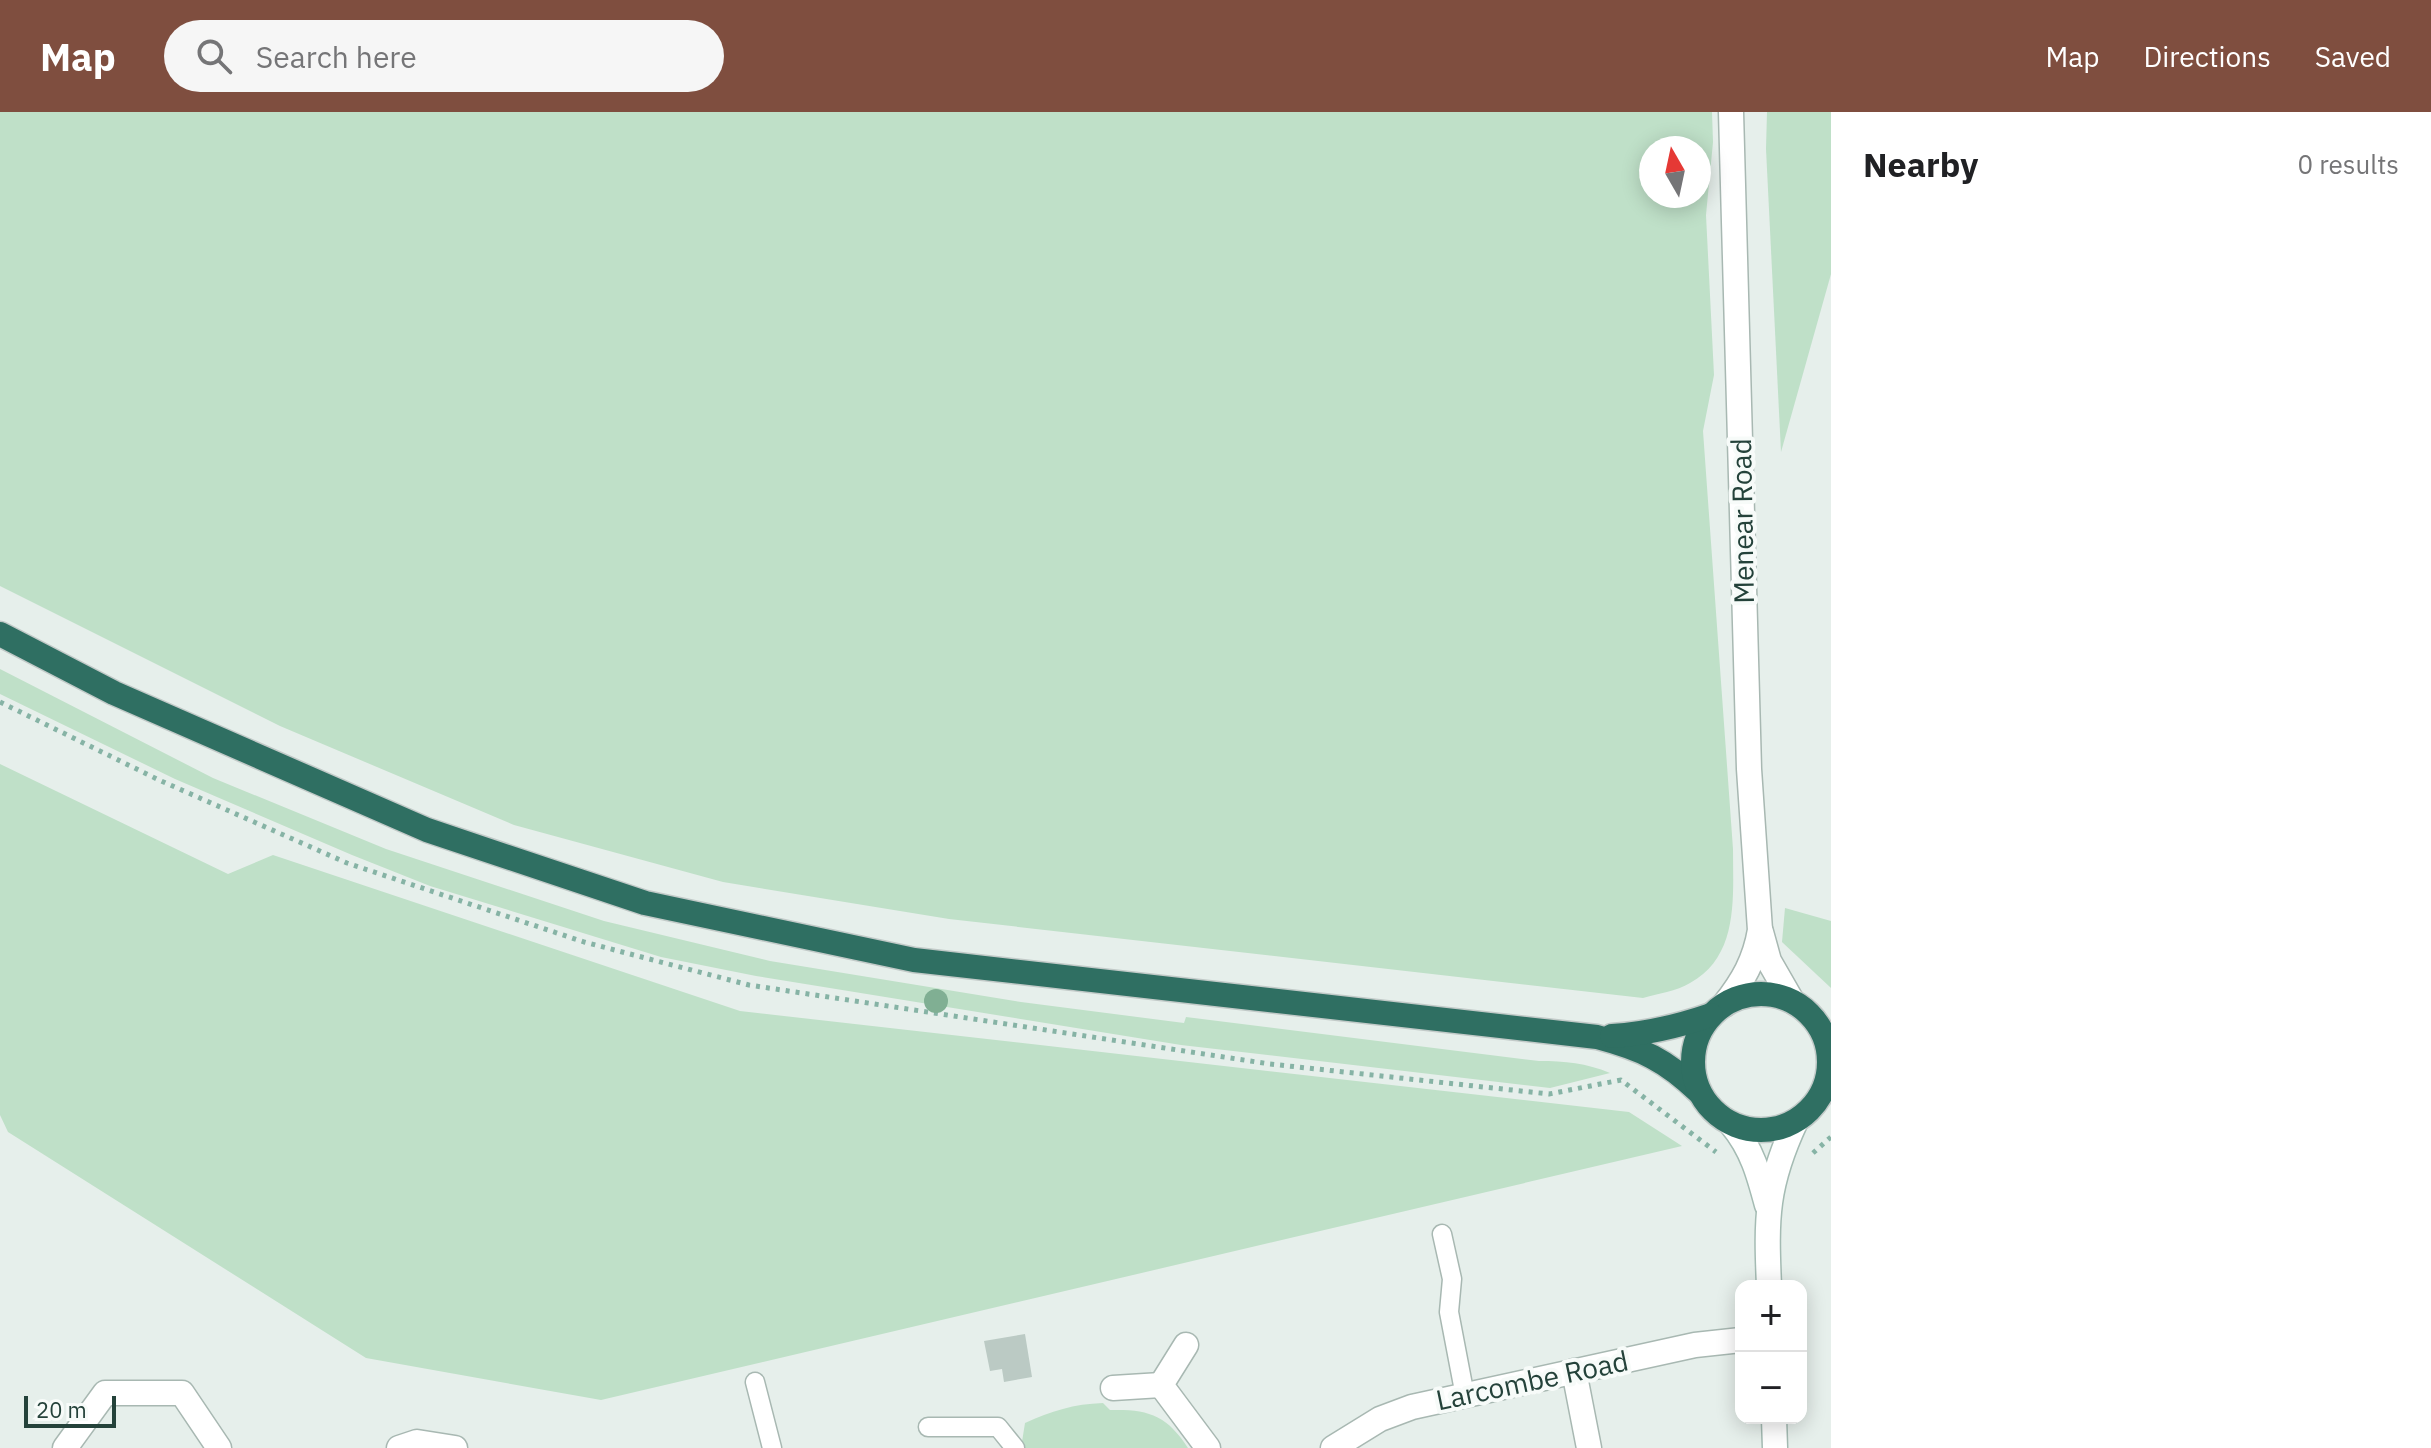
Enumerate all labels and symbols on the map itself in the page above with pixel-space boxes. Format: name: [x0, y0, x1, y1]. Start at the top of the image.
north arrow: [1639, 136, 1711, 208]
street label: Menear Road: [1722, 438, 1762, 604]
street label: Larcombe Road: [1432, 1342, 1632, 1418]
scale bar: [24, 1392, 116, 1428]

